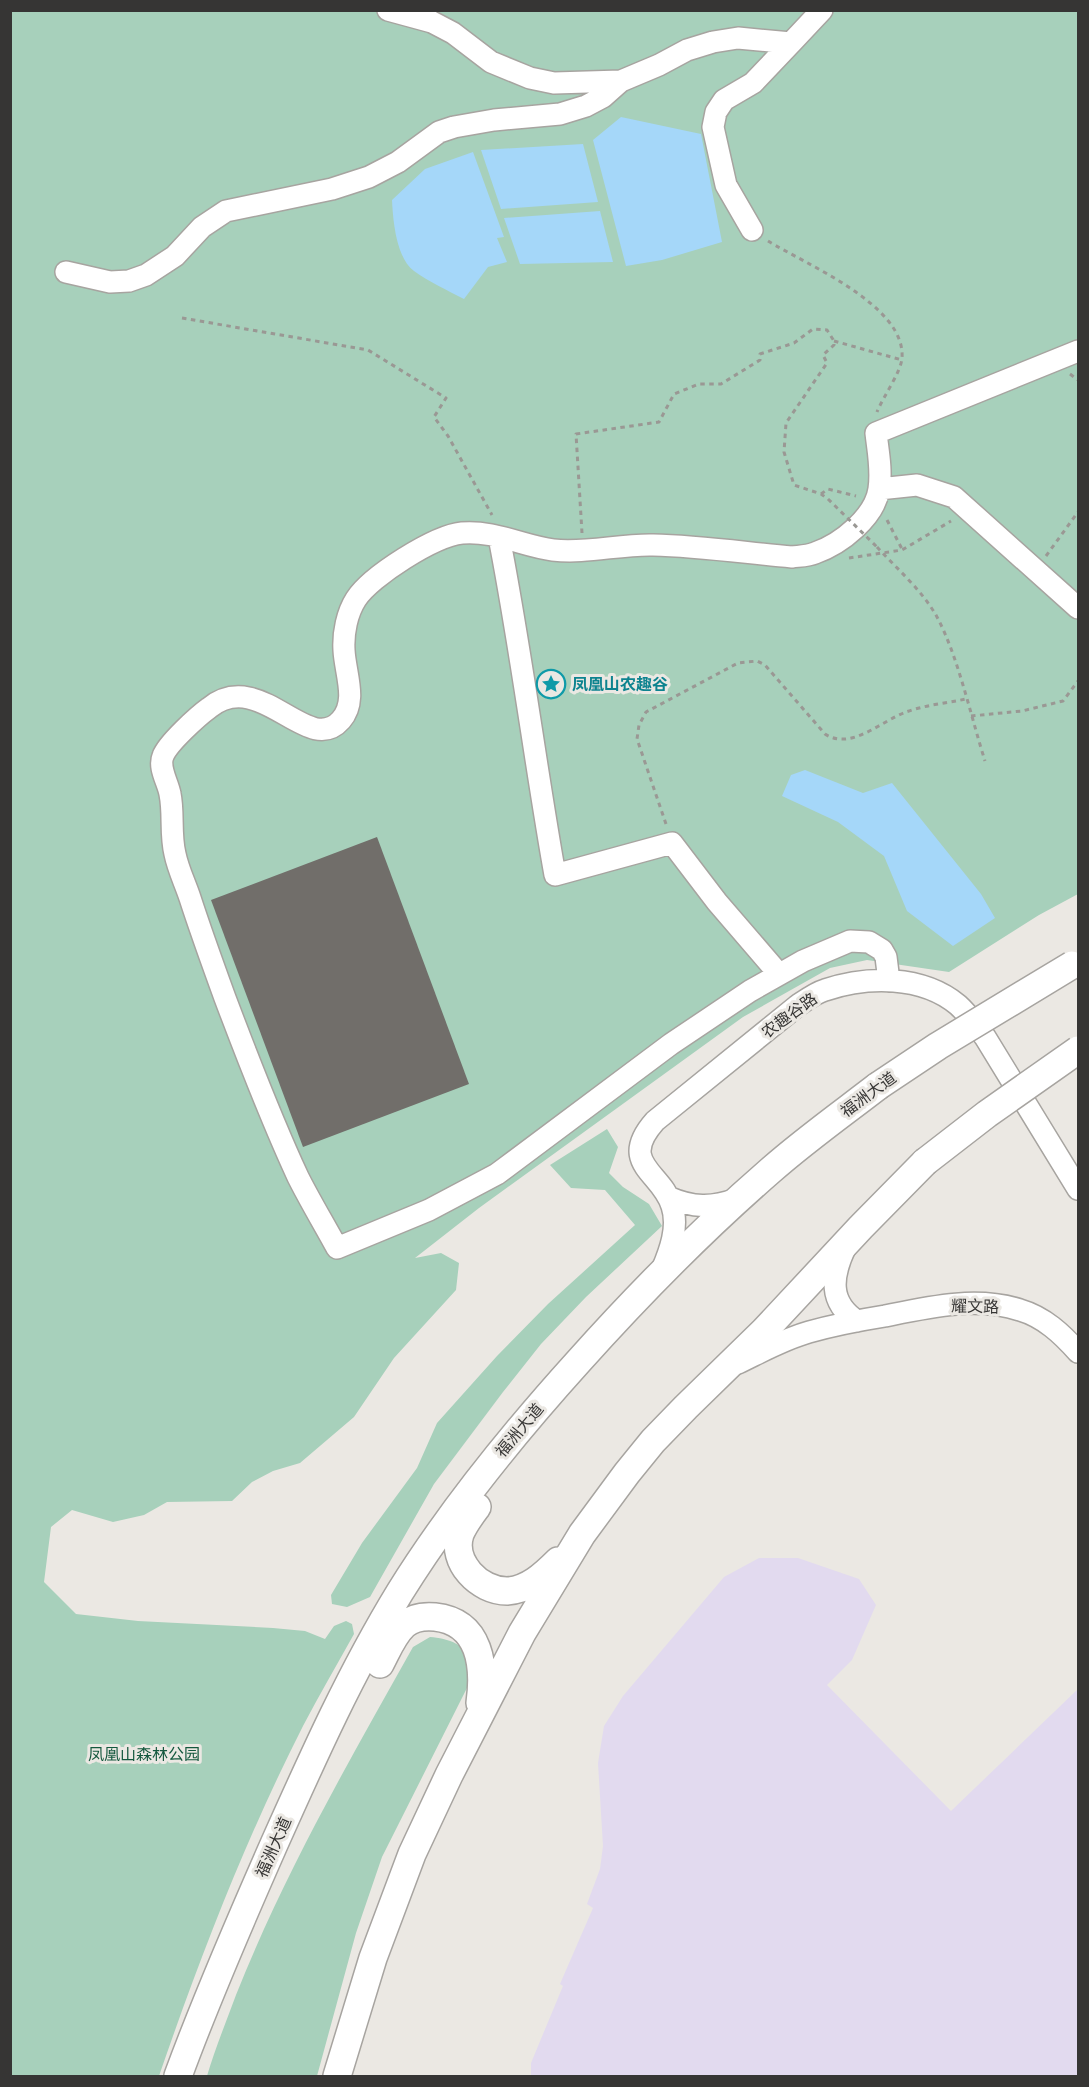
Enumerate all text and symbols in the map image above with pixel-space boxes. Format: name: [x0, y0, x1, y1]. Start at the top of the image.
place icon: 凤凰山农趣谷: [535, 668, 567, 700]
place label: 凤凰山农趣谷: [572, 674, 668, 694]
street label: 农趣谷路: [757, 988, 821, 1042]
street label: 福洲大道: [836, 1067, 900, 1121]
street label: 耀文路: [951, 1296, 999, 1316]
street label: 福洲大道: [491, 1399, 547, 1461]
park label: 凤凰山森林公园: [88, 1744, 200, 1764]
street label: 福洲大道: [251, 1814, 295, 1880]

